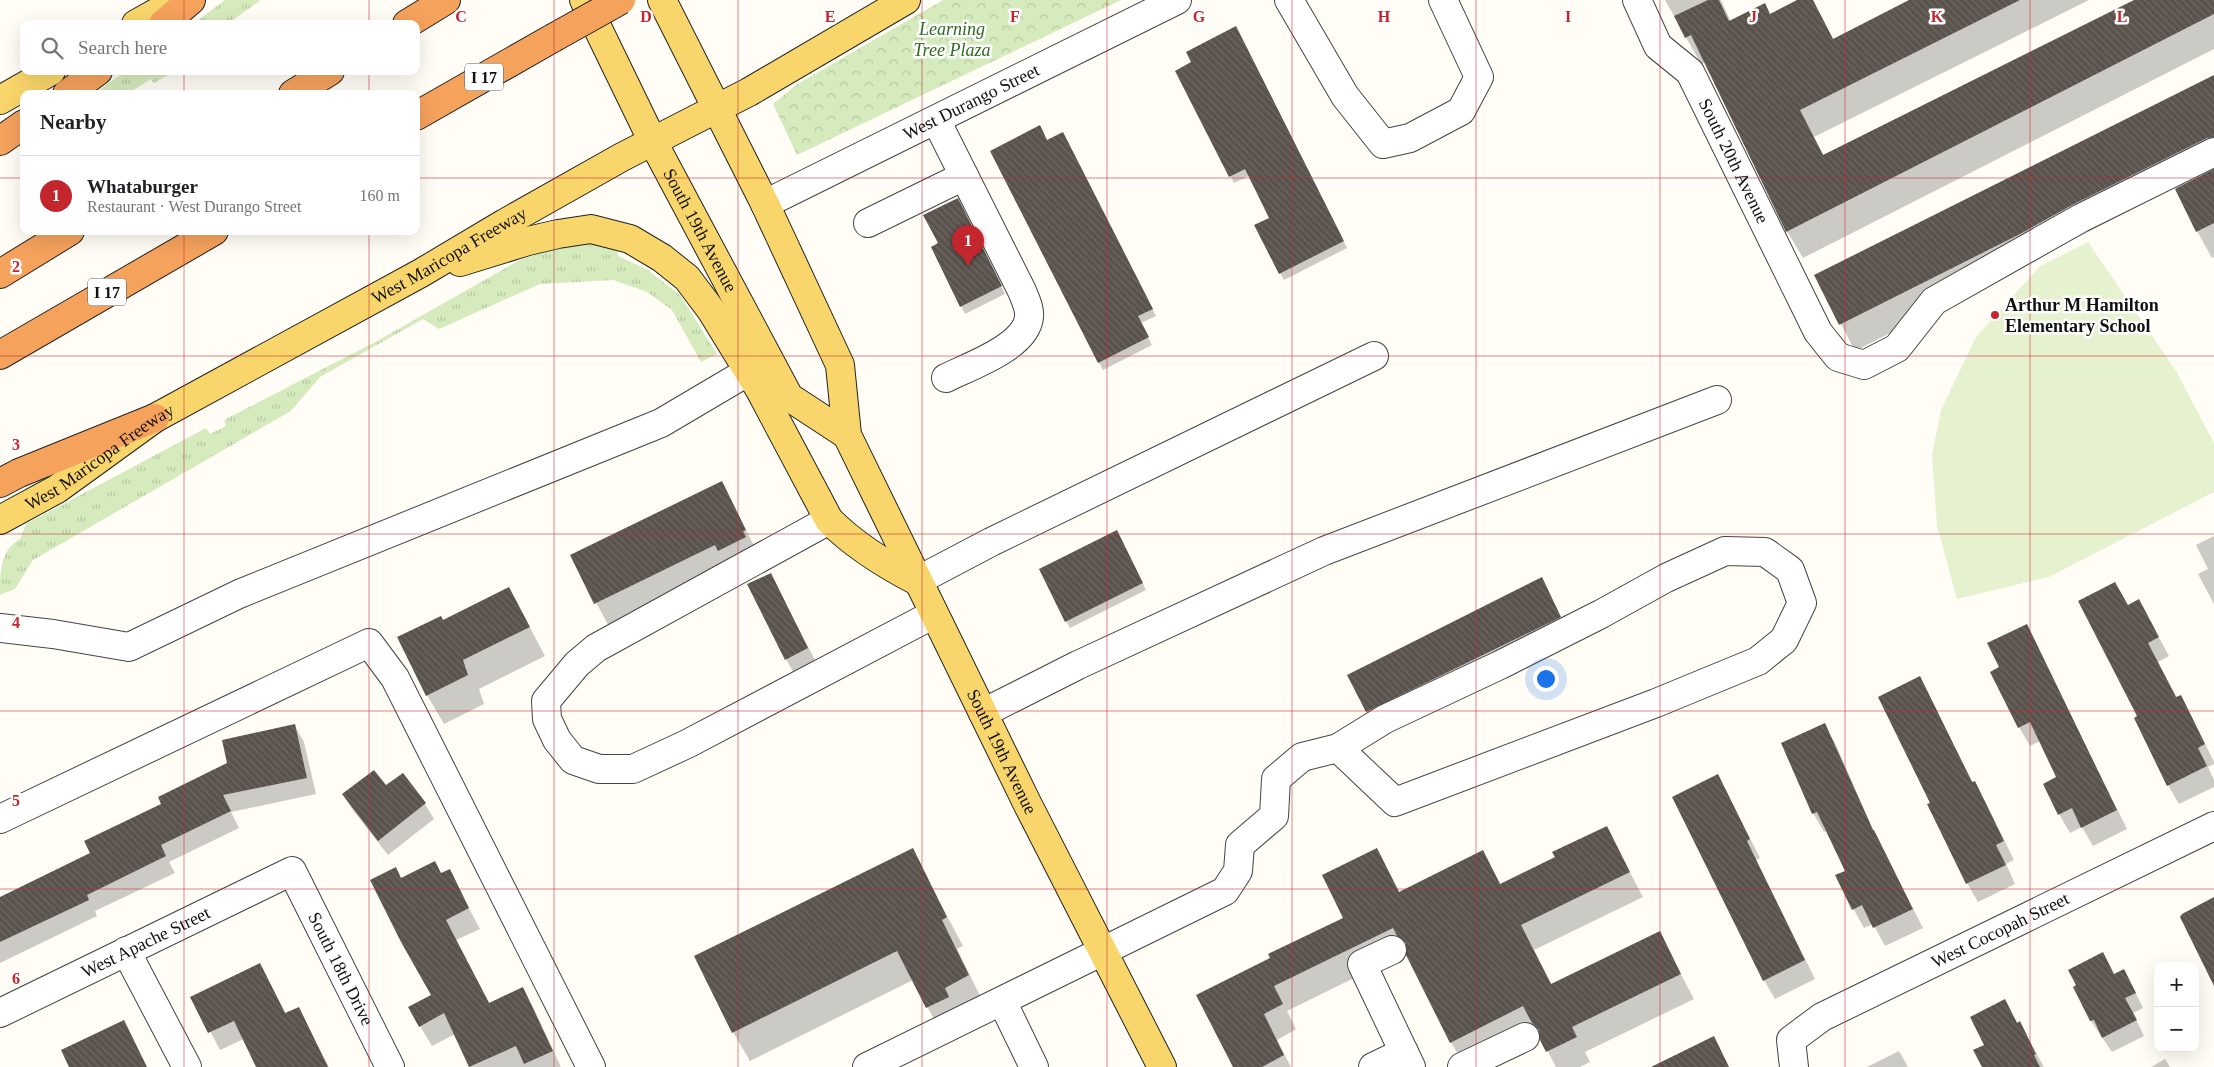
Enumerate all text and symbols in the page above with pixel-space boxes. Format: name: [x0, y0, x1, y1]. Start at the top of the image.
text: C: [455, 8, 467, 25]
text: D: [640, 8, 652, 25]
text: E: [825, 8, 835, 25]
text: F: [1010, 8, 1020, 25]
text: G: [1193, 8, 1206, 25]
text: H: [1378, 8, 1391, 25]
text: I: [1565, 8, 1571, 25]
text: J: [1749, 8, 1757, 25]
text: K: [1931, 8, 1944, 25]
text: L: [2117, 8, 2127, 25]
park label: Learning Tree Plaza: [914, 19, 990, 60]
search box: [20, 20, 420, 75]
icon: search: [38, 34, 66, 62]
text: Search here: [78, 37, 167, 58]
street label: West Durango Street: [900, 60, 1043, 144]
road number: I 17: [465, 64, 503, 90]
street label: South 20th Avenue: [1695, 95, 1773, 227]
text: Nearby: [40, 110, 107, 134]
street label: South 19th Avenue: [659, 165, 741, 295]
text: Whataburger: [87, 176, 198, 197]
text: 1: [52, 187, 60, 204]
text: 160 m: [360, 187, 400, 204]
text: Restaurant · West Durango Street: [87, 198, 301, 215]
street label: West Maricopa Freeway: [368, 203, 530, 308]
pin: 1: [952, 225, 984, 266]
text: 2: [12, 258, 20, 275]
road number: I 17: [88, 278, 126, 306]
place label: Arthur M Hamilton Elementary School: [2005, 295, 2159, 336]
marker: Arthur M Hamilton Elementary School: [1989, 309, 2001, 321]
street label: West Maricopa Freeway: [22, 400, 177, 514]
text: 3: [12, 436, 20, 453]
text: 4: [12, 614, 20, 631]
your location: [1533, 666, 1559, 692]
street label: South 19th Avenue: [963, 686, 1041, 818]
text: 5: [12, 792, 20, 809]
street label: West Cocopah Street: [1928, 888, 2072, 972]
street label: West Apache Street: [78, 902, 213, 982]
street label: South 18th Drive: [304, 909, 378, 1029]
map controls: [2154, 962, 2199, 1052]
button: +: [2154, 962, 2199, 1007]
text: 6: [12, 970, 20, 987]
button: −: [2154, 1007, 2199, 1052]

